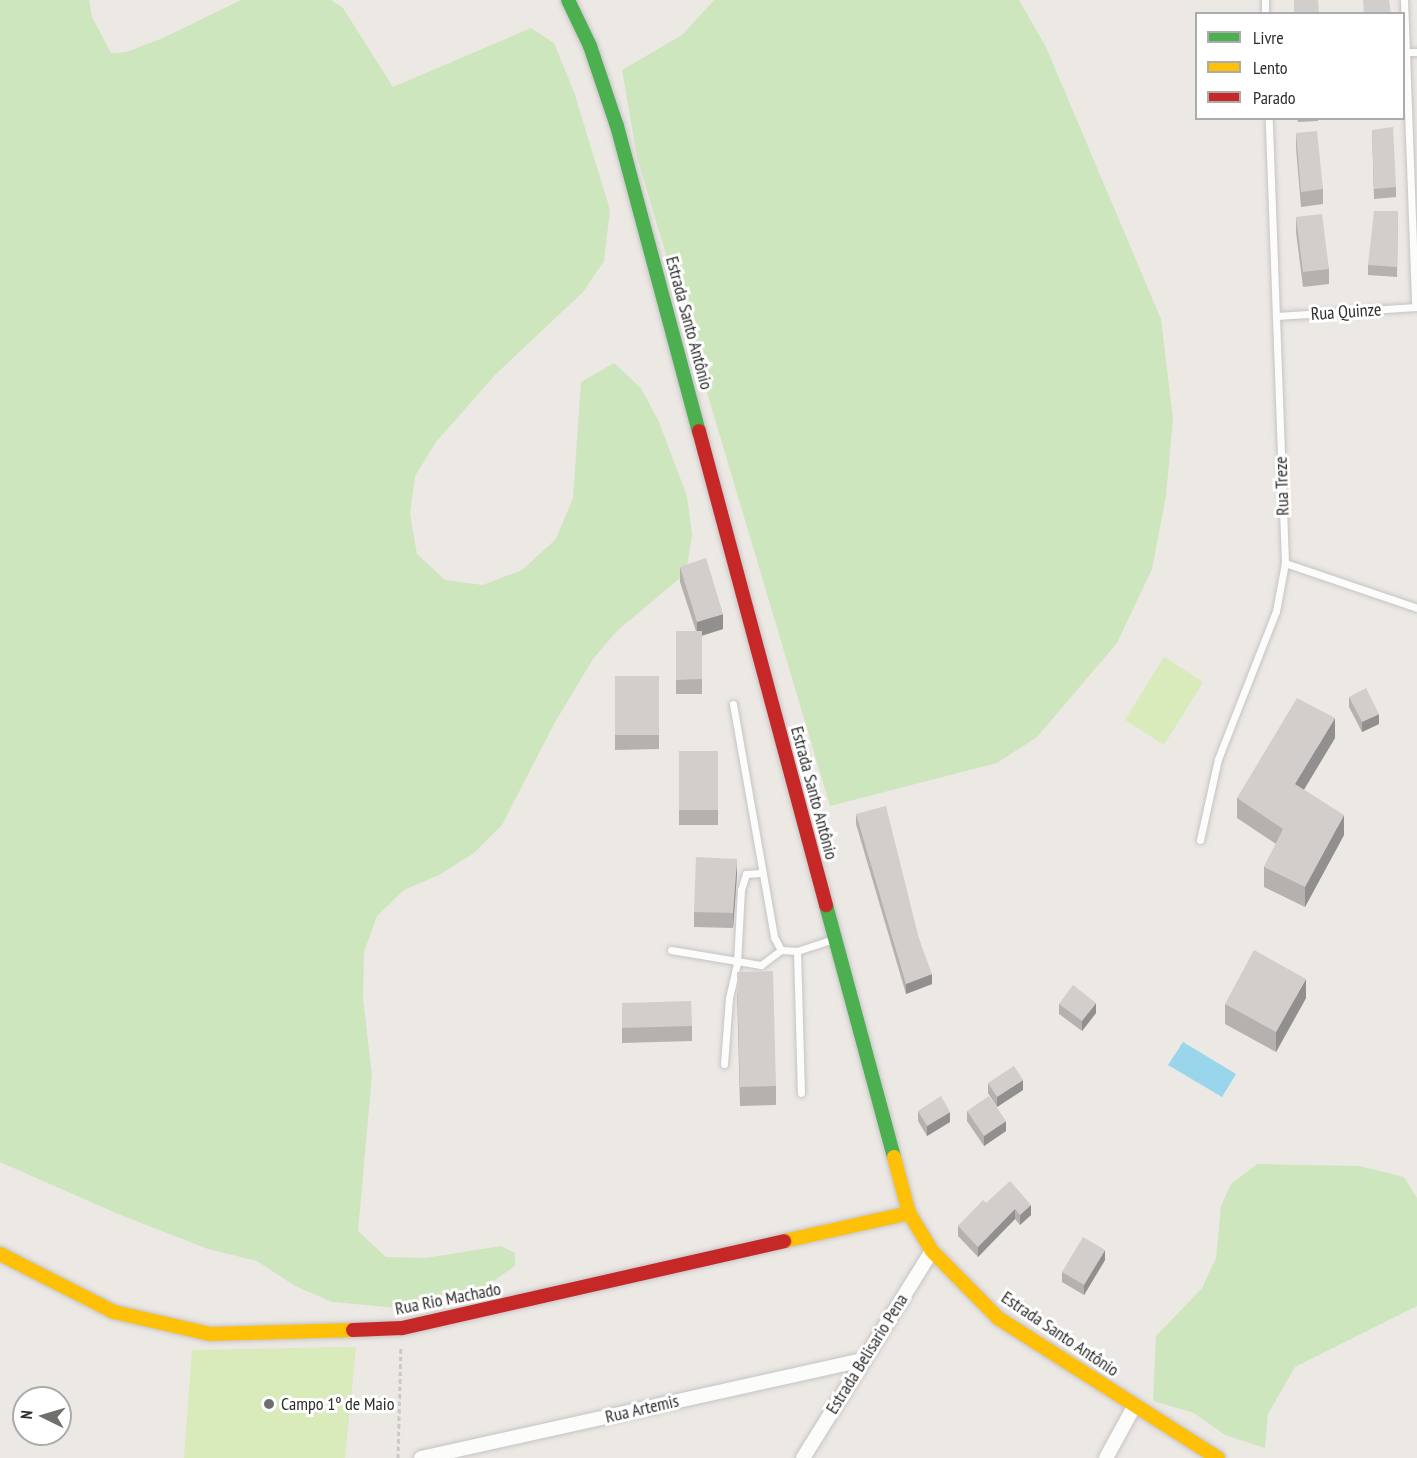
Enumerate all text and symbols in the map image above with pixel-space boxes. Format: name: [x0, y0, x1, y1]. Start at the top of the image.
legend: [1195, 12, 1405, 120]
text: Livre: [1253, 26, 1284, 49]
text: Lento: [1253, 56, 1288, 79]
text: Parado: [1253, 86, 1296, 109]
street label: Estrada Santo Antônio: [661, 254, 717, 392]
street label: Rua Quinze: [1310, 299, 1382, 325]
street label: Rua Treze: [1270, 456, 1294, 516]
street label: Estrada Santo Antônio: [786, 724, 842, 862]
street label: Rua Rio Machado: [393, 1278, 503, 1320]
street label: Estrada Santo Antônio: [997, 1287, 1123, 1381]
street label: Estrada Belisario Pena: [821, 1290, 913, 1418]
north arrow: [12, 1386, 72, 1446]
street label: Rua Artemis: [603, 1390, 681, 1428]
place label: Campo 1º de Maio: [281, 1393, 394, 1415]
marker: Campo 1º de Maio: [262, 1397, 276, 1411]
text: N: [16, 1409, 36, 1420]

